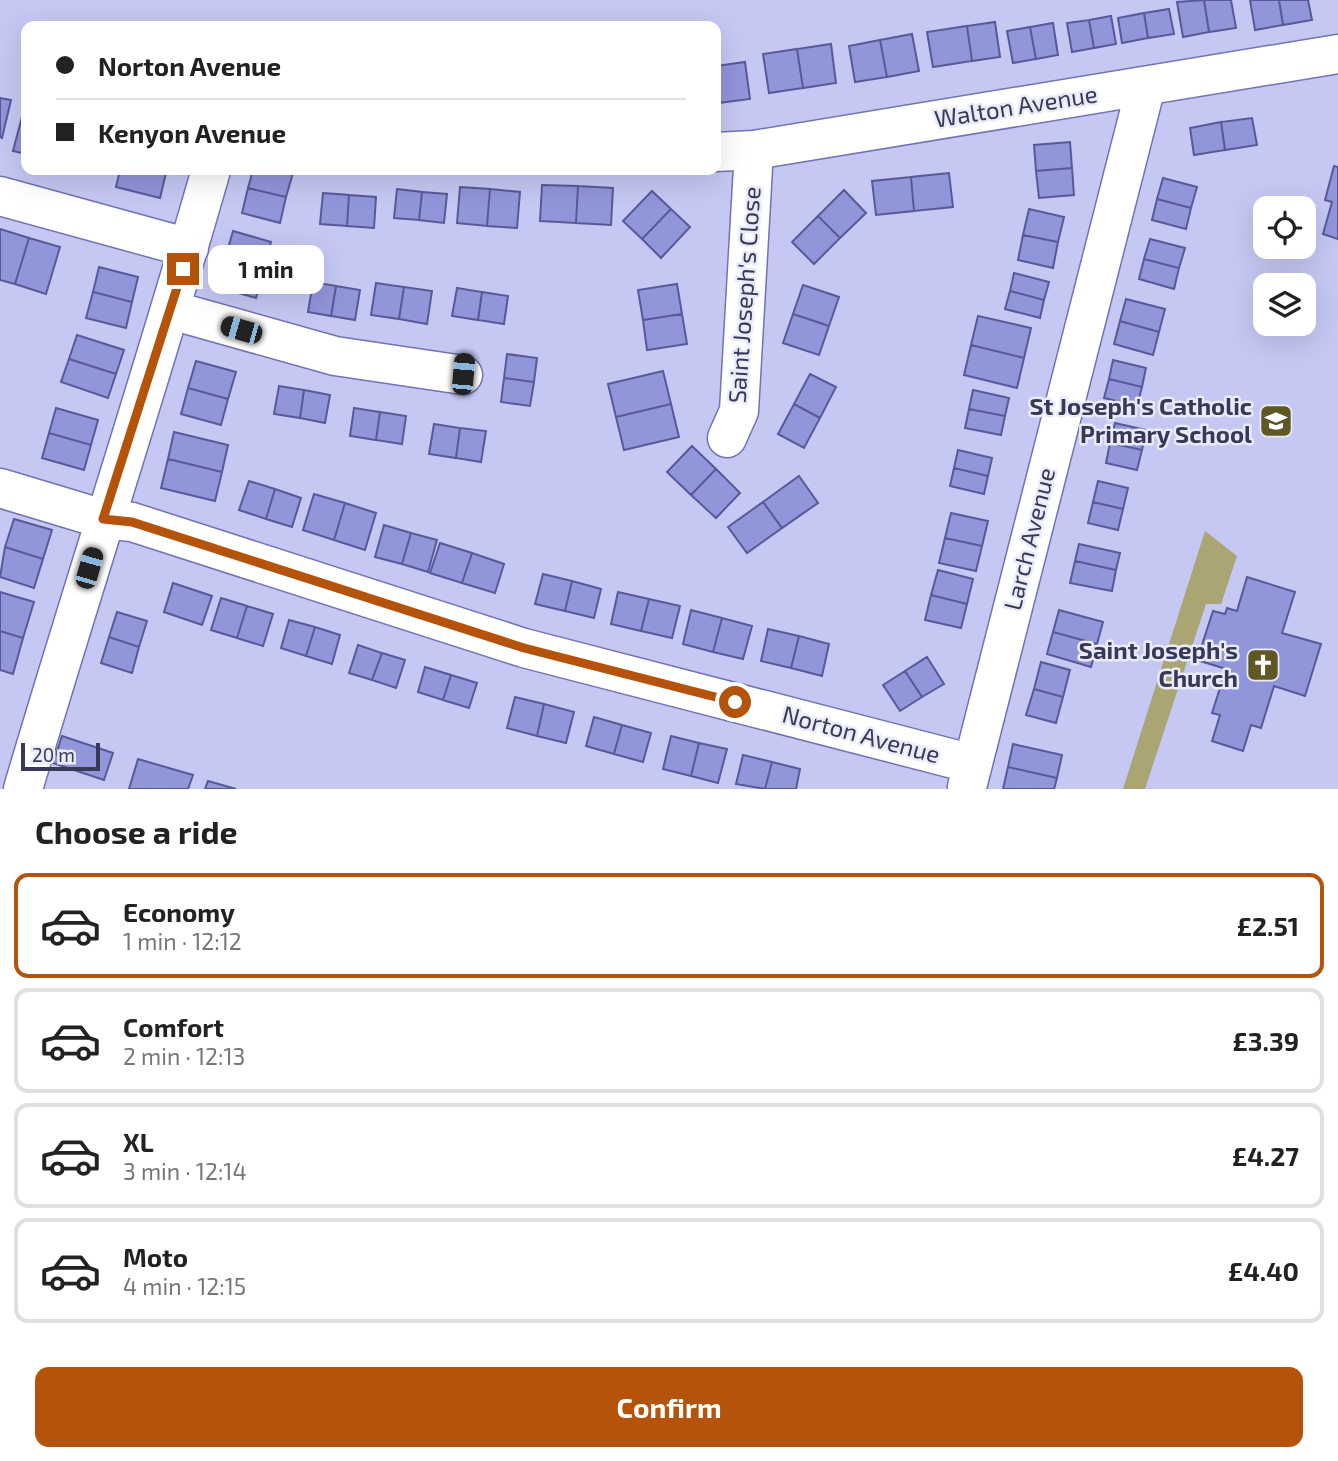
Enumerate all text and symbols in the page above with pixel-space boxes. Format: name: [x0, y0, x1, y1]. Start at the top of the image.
text: Norton Avenue: [98, 50, 281, 81]
street label: Walton Avenue: [932, 78, 1099, 133]
text: Kenyon Avenue: [98, 117, 286, 148]
street label: Saint Joseph's Close: [721, 186, 766, 404]
map controls: [1253, 196, 1316, 336]
button: locate: [1253, 196, 1316, 259]
callout: 1 min: [208, 244, 323, 294]
route end: [167, 253, 199, 285]
text: 1 min: [238, 255, 294, 283]
button: layers: [1253, 273, 1316, 336]
car: [218, 314, 265, 346]
car: [451, 352, 476, 396]
place label: St Joseph's Catholic Primary School: [1030, 391, 1252, 448]
school or university icon: St Joseph's Catholic Primary School: [1257, 402, 1295, 440]
street label: Larch Avenue: [997, 464, 1060, 613]
car: [74, 545, 105, 591]
place label: Saint Joseph's Church: [1079, 635, 1238, 692]
church icon: Saint Joseph's Church: [1244, 646, 1282, 684]
route start: [719, 686, 751, 718]
street label: Norton Avenue: [779, 699, 943, 769]
scale bar: [21, 740, 100, 772]
text: 20 m: [32, 743, 75, 766]
text: Choose a ride: [35, 812, 238, 850]
icon: car: [39, 894, 102, 957]
text: Economy: [123, 896, 235, 927]
text: £2.51: [1237, 910, 1299, 941]
text: 1 min · 12:12: [123, 927, 242, 955]
icon: car: [39, 1009, 102, 1072]
text: Comfort: [123, 1011, 224, 1042]
text: £3.39: [1233, 1025, 1299, 1056]
text: 2 min · 12:13: [123, 1042, 245, 1070]
icon: car: [39, 1124, 102, 1187]
text: XL: [123, 1126, 154, 1157]
text: £4.27: [1232, 1140, 1299, 1171]
text: 3 min · 12:14: [123, 1157, 247, 1185]
icon: car: [39, 1239, 102, 1302]
text: Moto: [123, 1241, 188, 1272]
text: £4.40: [1228, 1255, 1299, 1286]
text: 4 min · 12:15: [123, 1272, 246, 1300]
button: Confirm: [35, 1367, 1303, 1447]

